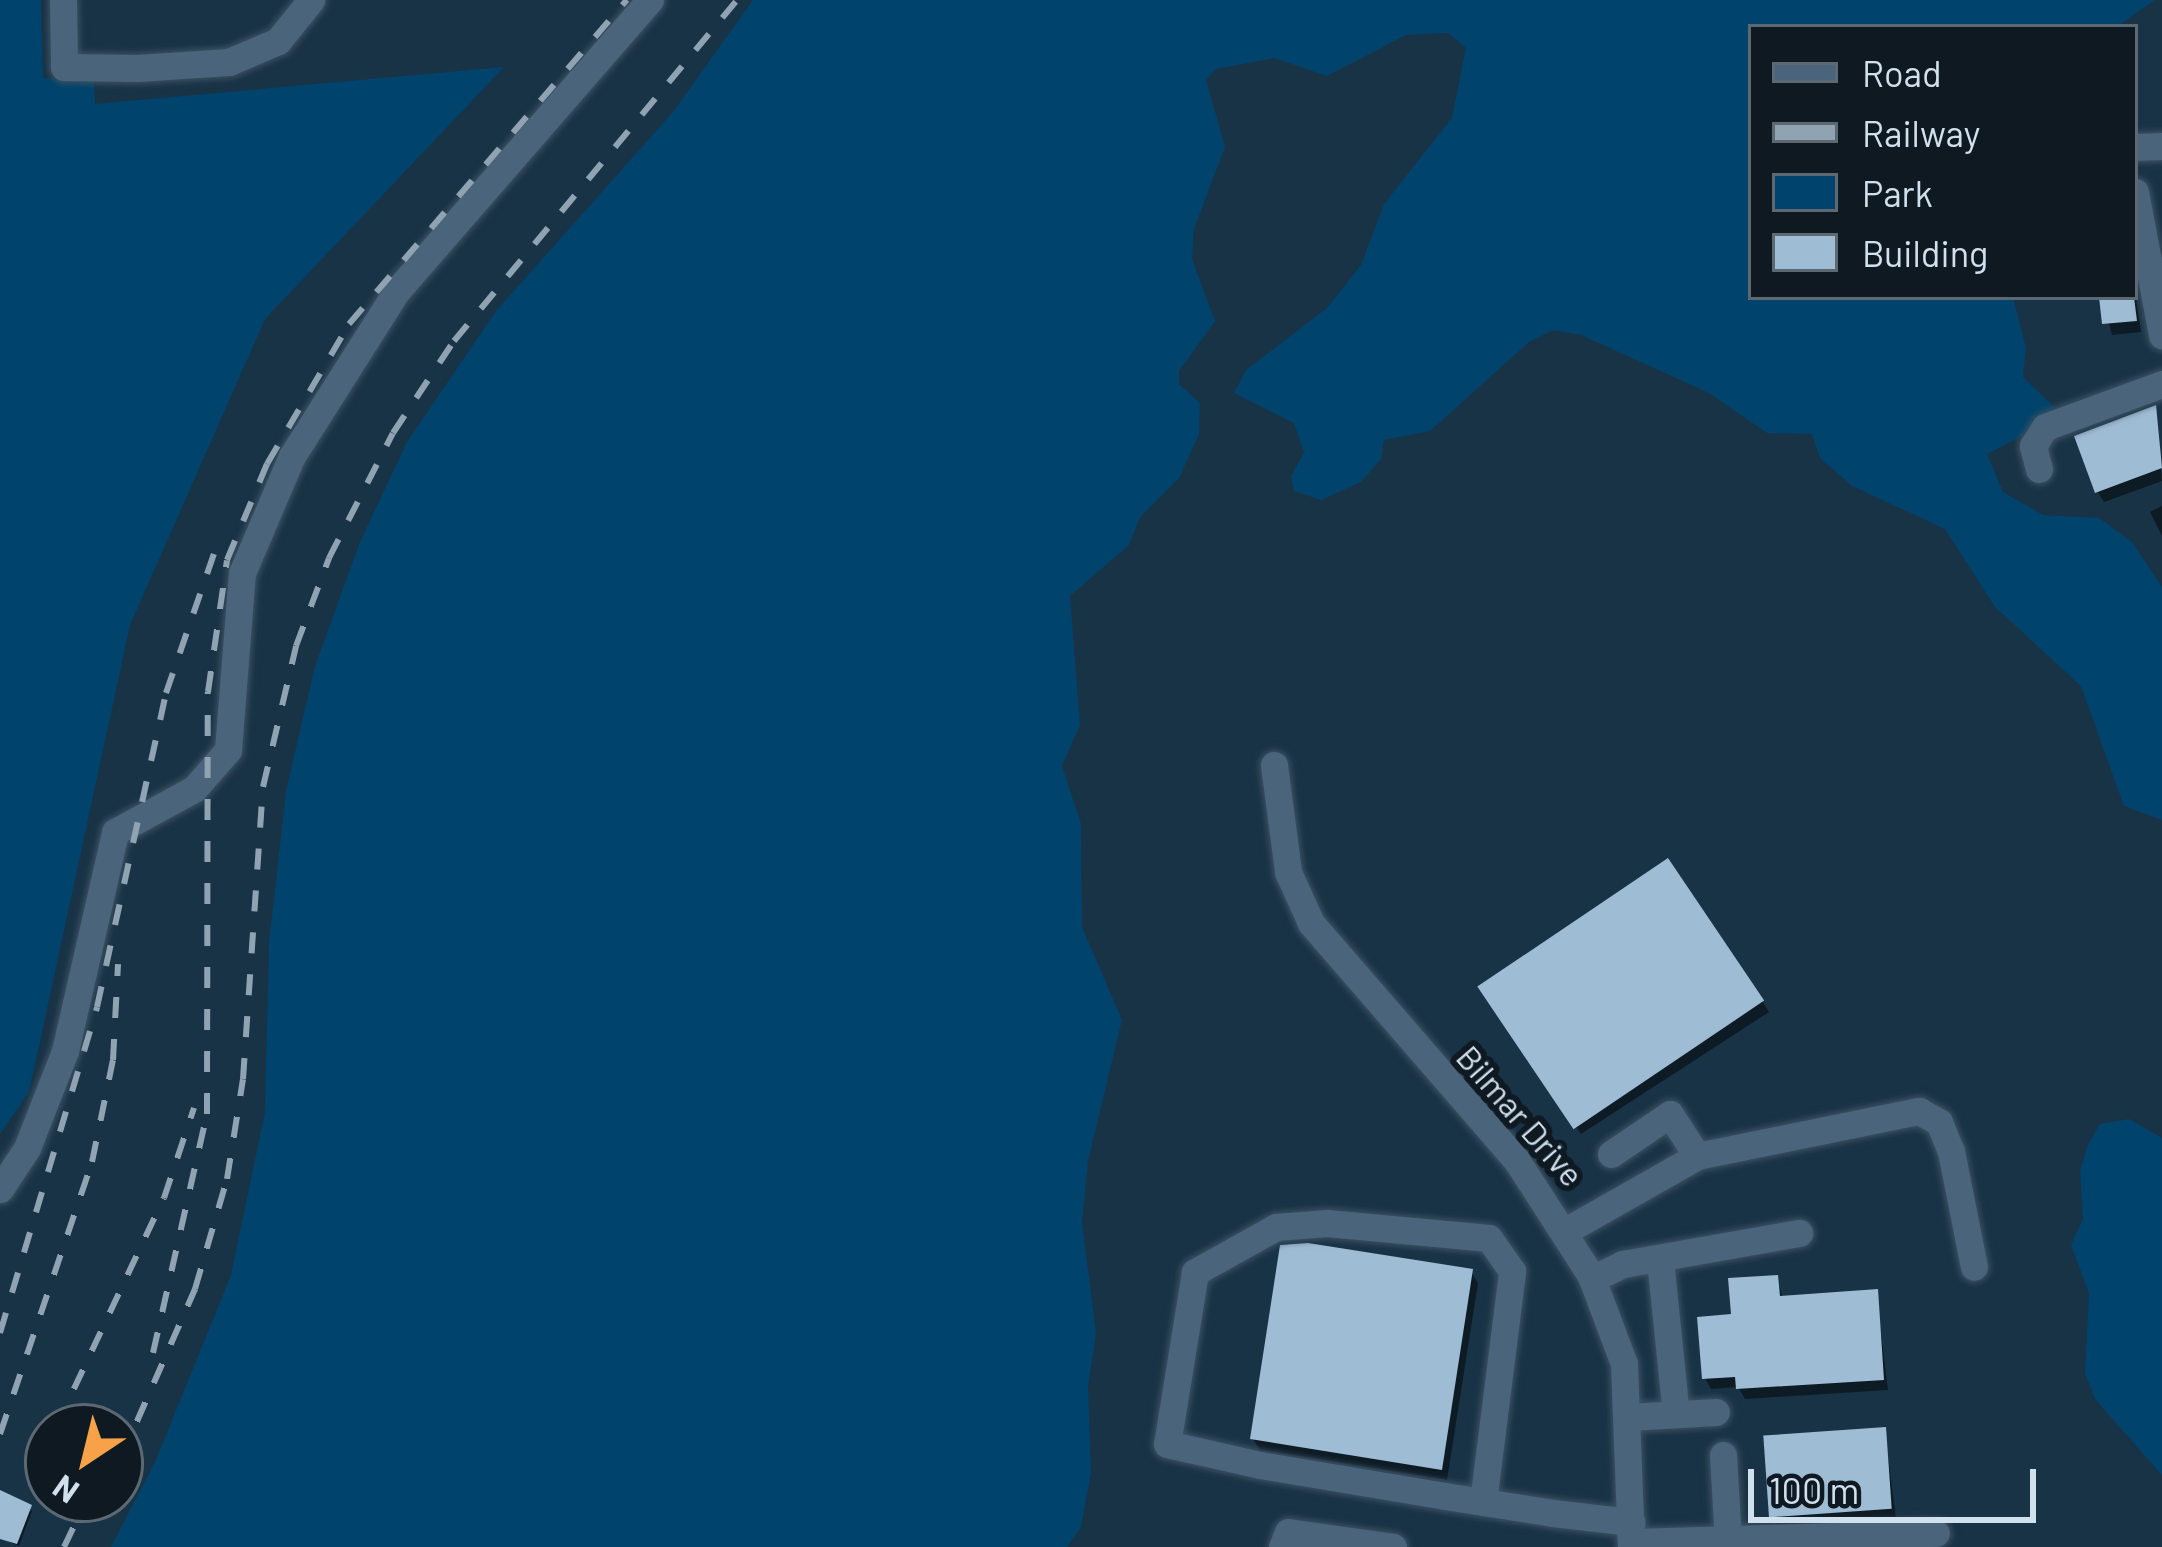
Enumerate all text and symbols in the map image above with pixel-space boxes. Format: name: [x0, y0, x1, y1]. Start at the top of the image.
legend: [1748, 24, 2138, 300]
text: Road: [1862, 51, 1942, 94]
text: Railway: [1862, 111, 1980, 154]
text: Park: [1862, 171, 1933, 214]
text: Building: [1862, 231, 1988, 274]
street label: Bilmar Drive: [1448, 1038, 1592, 1194]
north arrow: [24, 1403, 144, 1523]
scale bar: [1754, 1445, 2042, 1519]
text: N: [45, 1467, 86, 1513]
text: 100 m: [1769, 1468, 1859, 1511]

